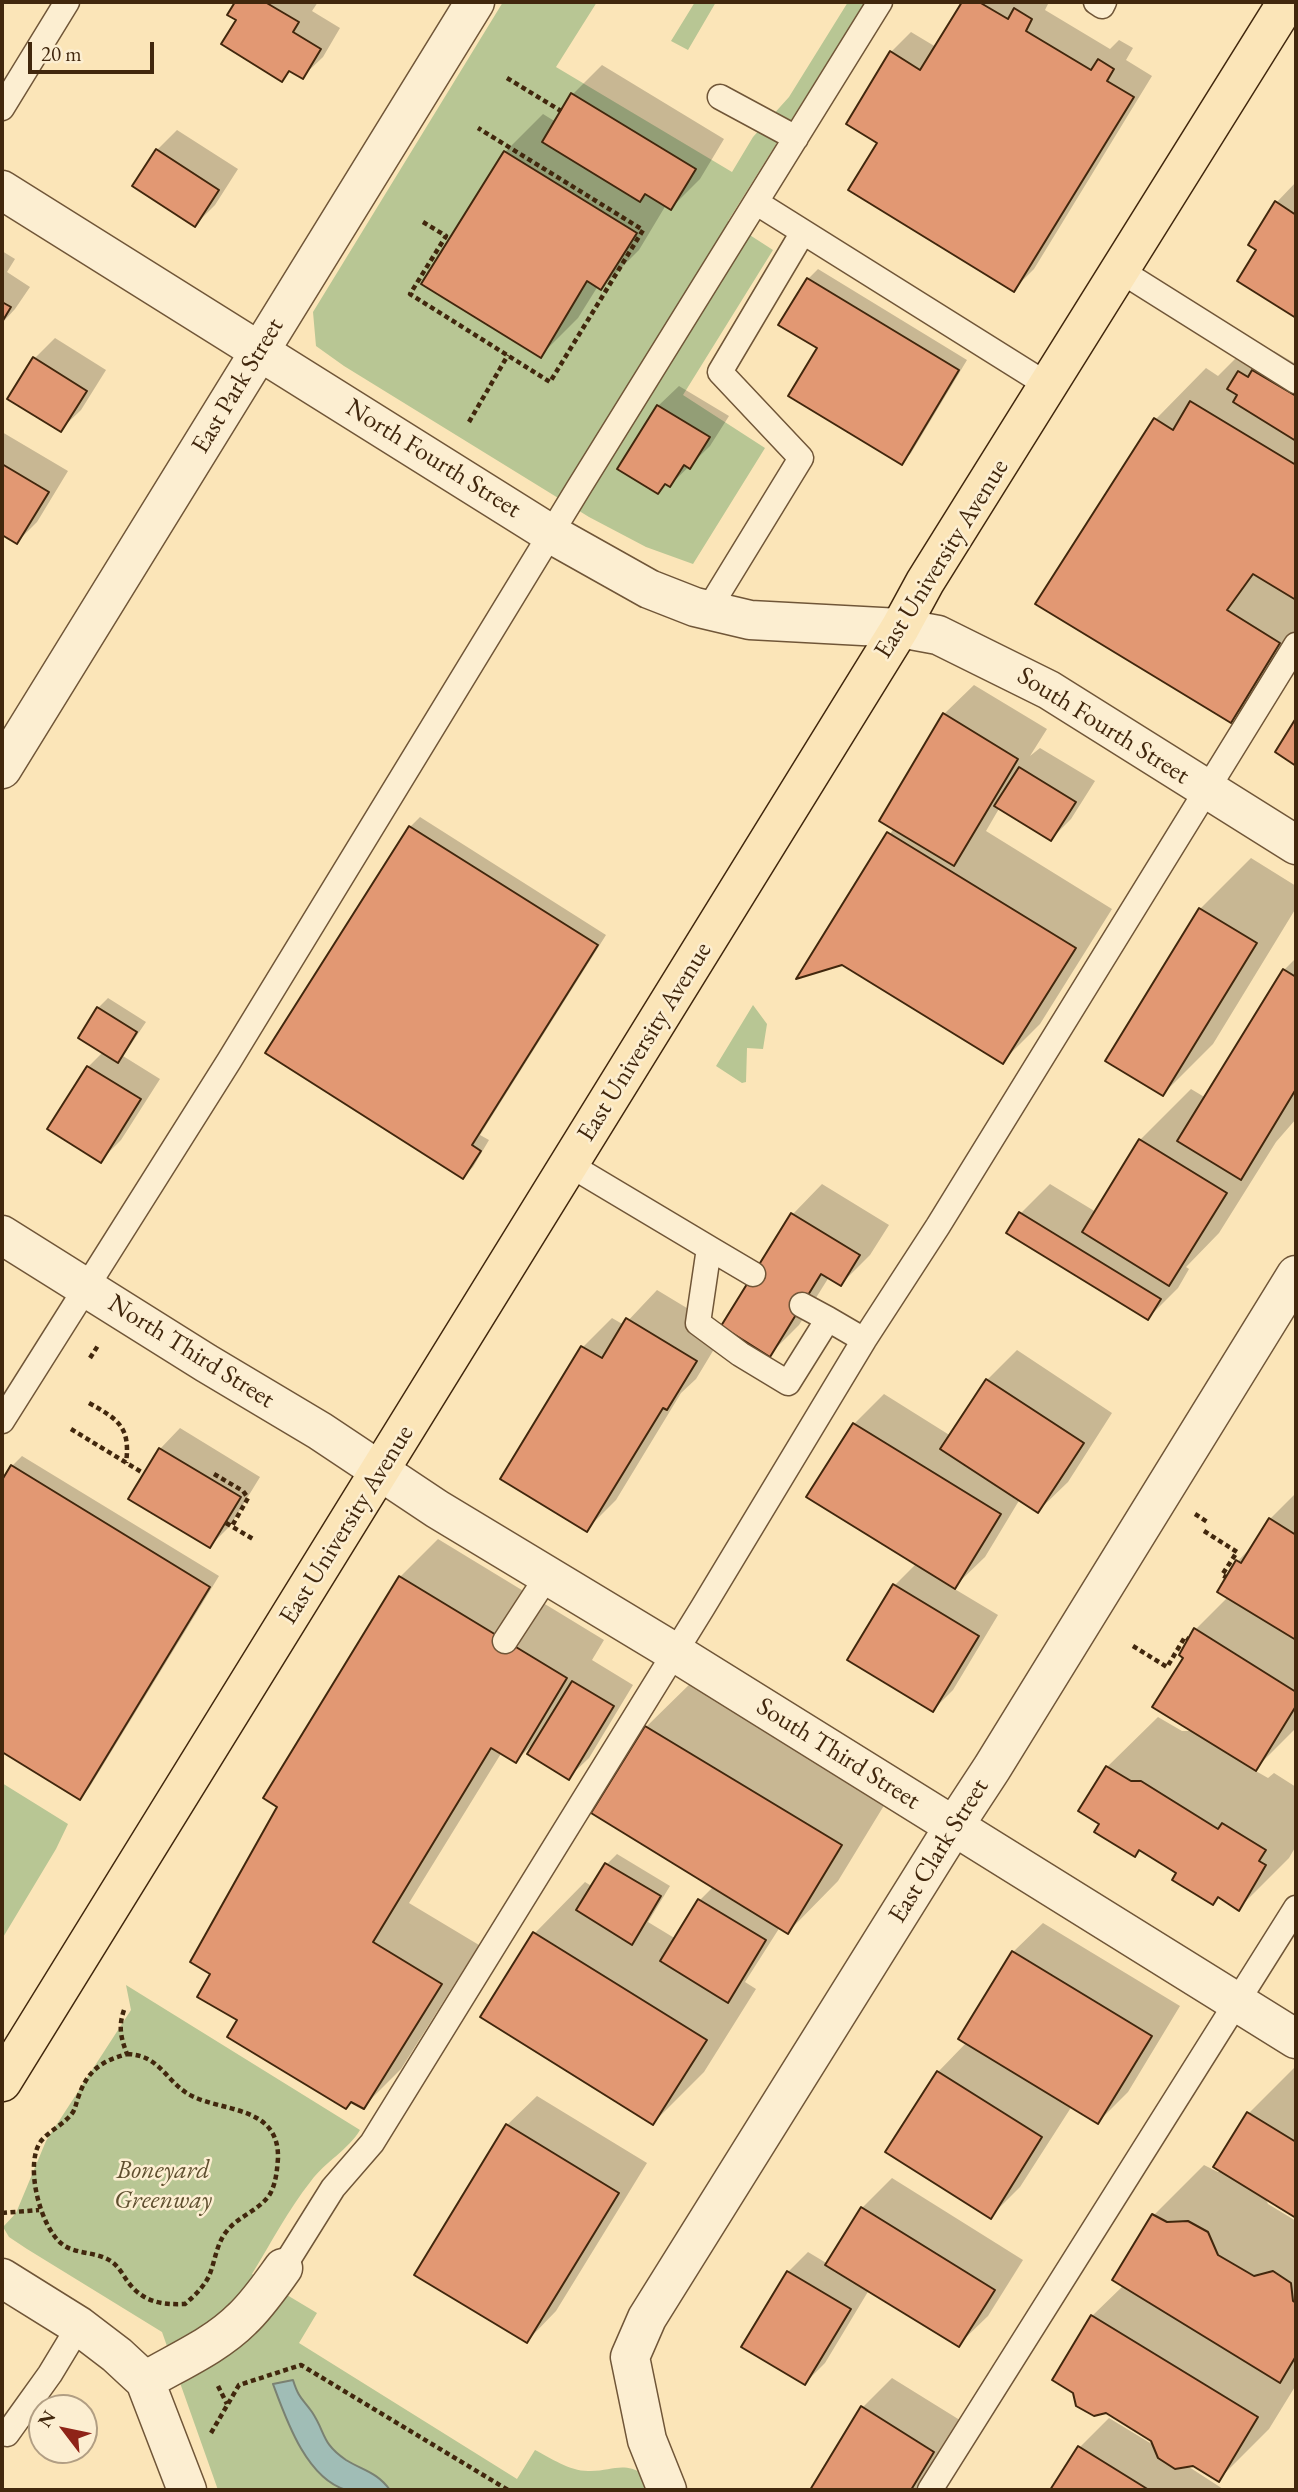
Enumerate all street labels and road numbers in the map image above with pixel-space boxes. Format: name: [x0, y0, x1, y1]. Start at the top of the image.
street label: East Park Street: [185, 312, 291, 460]
street label: North Fourth Street: [340, 393, 526, 525]
street label: East University Avenue: [868, 454, 1016, 664]
street label: South Fourth Street: [1011, 661, 1195, 791]
street label: East University Avenue: [571, 937, 719, 1147]
street label: North Third Street: [102, 1288, 280, 1416]
street label: East University Avenue: [273, 1420, 421, 1630]
street label: South Third Street: [751, 1691, 925, 1817]
street label: East Clark Street: [882, 1773, 996, 1929]

